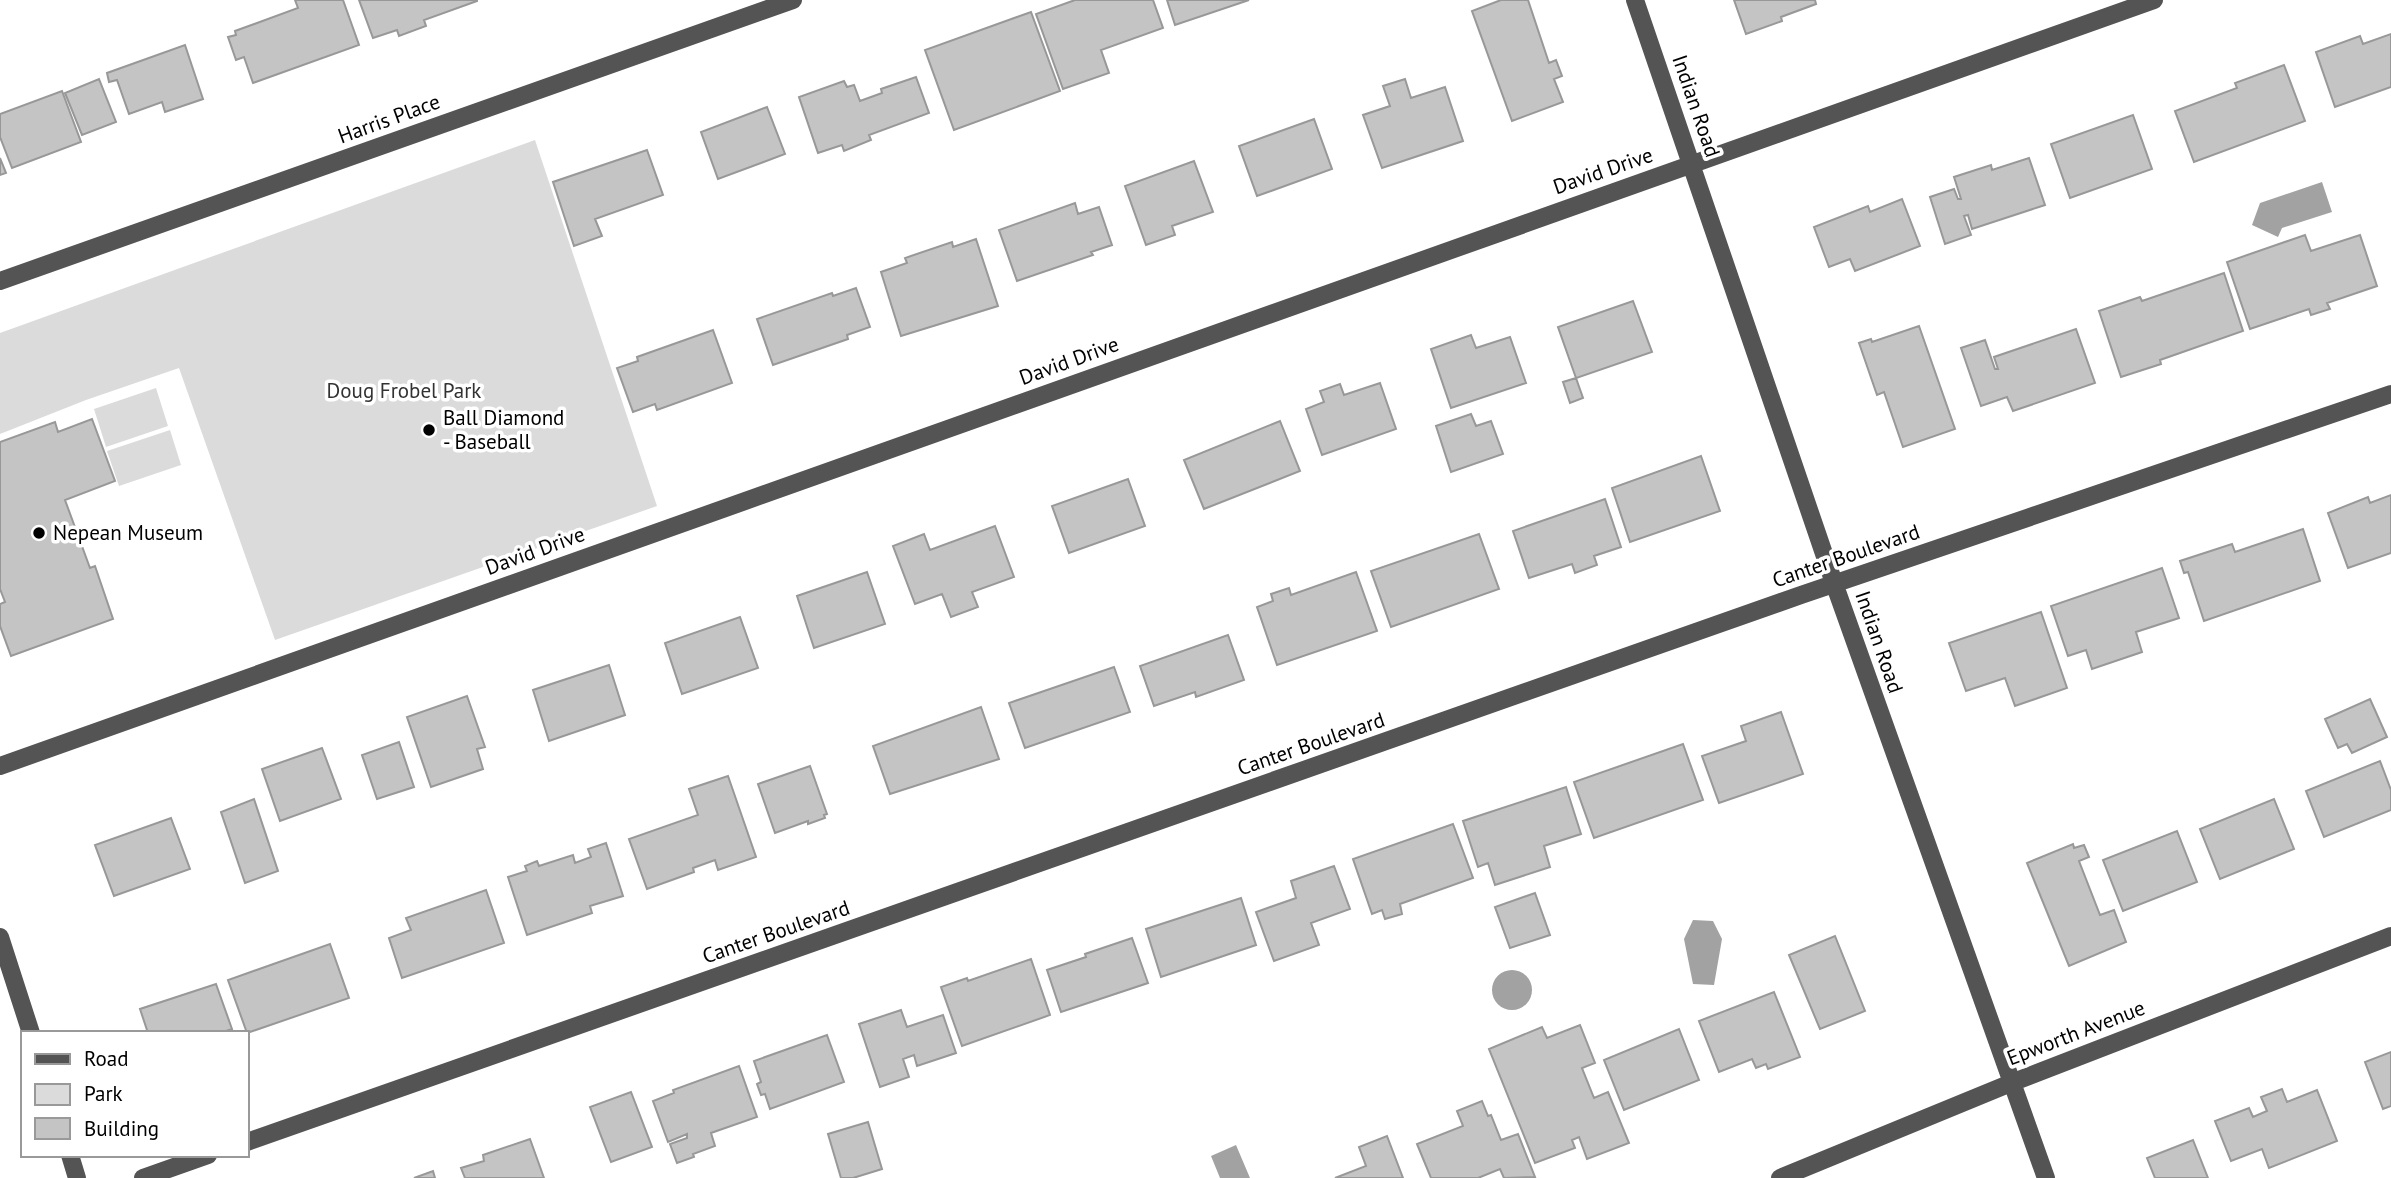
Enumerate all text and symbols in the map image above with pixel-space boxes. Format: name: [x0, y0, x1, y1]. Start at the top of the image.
street label: Indian Road: [1666, 51, 1727, 161]
street label: Harris Place: [334, 88, 444, 149]
street label: David Drive: [1549, 141, 1656, 200]
street label: David Drive: [1015, 330, 1122, 391]
park label: Doug Frobel Park: [327, 377, 481, 404]
place label: Ball Diamond - Baseball: [443, 404, 564, 455]
marker: Ball Diamond - Baseball: [421, 422, 437, 438]
street label: Canter Boulevard: [1769, 518, 1923, 593]
place label: Nepean Museum: [53, 519, 203, 546]
street label: David Drive: [481, 520, 588, 581]
marker: Nepean Museum: [31, 525, 47, 541]
street label: Indian Road: [1849, 587, 1910, 697]
street label: Canter Boulevard: [1234, 706, 1388, 781]
street label: Canter Boulevard: [699, 894, 853, 969]
street label: Epworth Avenue: [2003, 994, 2149, 1071]
legend: [21, 1031, 248, 1157]
text: Road: [84, 1045, 128, 1072]
text: Park: [84, 1080, 123, 1107]
text: Building: [84, 1115, 159, 1142]

